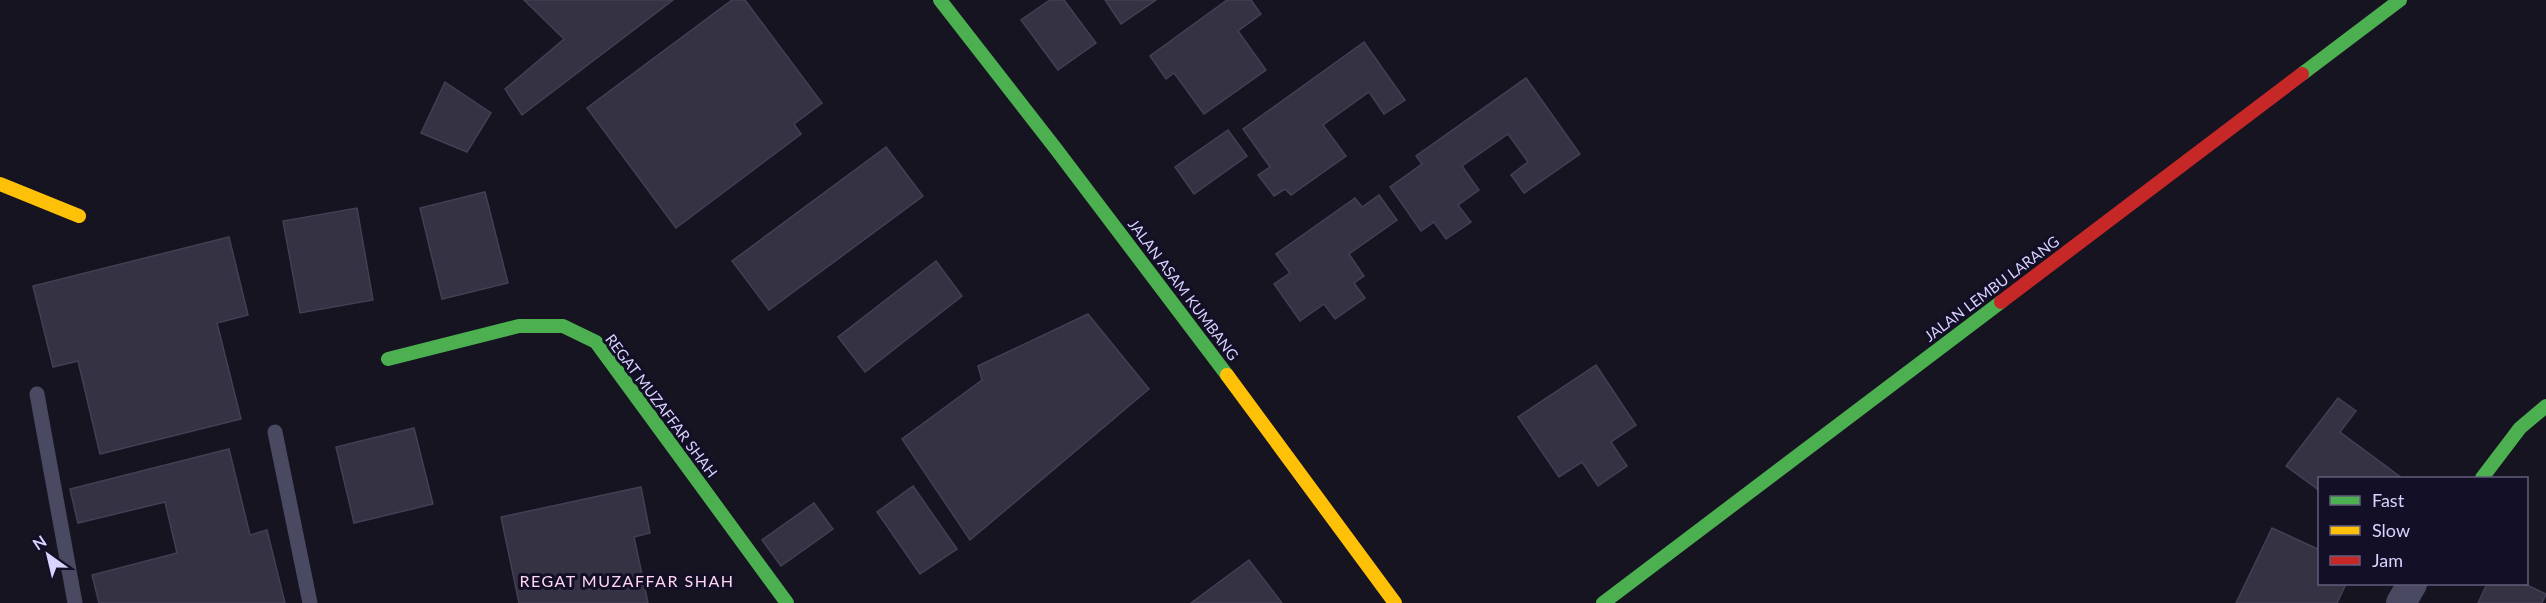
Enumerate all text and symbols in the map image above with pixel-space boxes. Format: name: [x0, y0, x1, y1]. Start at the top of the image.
street label: JALAN ASAM KUMBANG: [1125, 215, 1243, 364]
street label: JALAN LEMBU LARANG: [1920, 232, 2062, 345]
street label: REGAT MUZAFFAR SHAH: [602, 330, 722, 481]
legend: [2318, 477, 2528, 585]
text: Fast: [2372, 489, 2405, 511]
text: Slow: [2372, 519, 2410, 541]
north arrow: [18, 525, 78, 585]
text: N: [29, 531, 50, 553]
text: Jam: [2372, 549, 2403, 571]
district label: REGAT MUZAFFAR SHAH: [519, 571, 735, 590]

